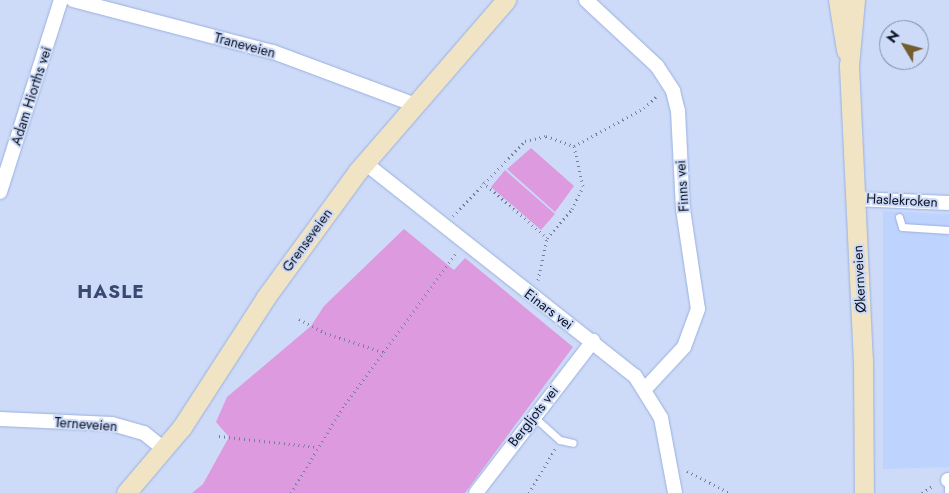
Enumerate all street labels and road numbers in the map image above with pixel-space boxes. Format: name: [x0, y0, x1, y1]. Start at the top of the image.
street label: Traneveien: [213, 29, 277, 61]
street label: Adam Hiorths vei: [7, 45, 55, 147]
street label: Finns vei: [672, 159, 692, 213]
street label: Haslekroken: [866, 190, 938, 210]
street label: Grenseveien: [278, 205, 336, 275]
street label: Økernveien: [849, 245, 869, 313]
street label: Einars vei: [521, 285, 577, 333]
street label: Bergljots vei: [504, 382, 562, 450]
street label: Terneveien: [54, 413, 118, 435]

